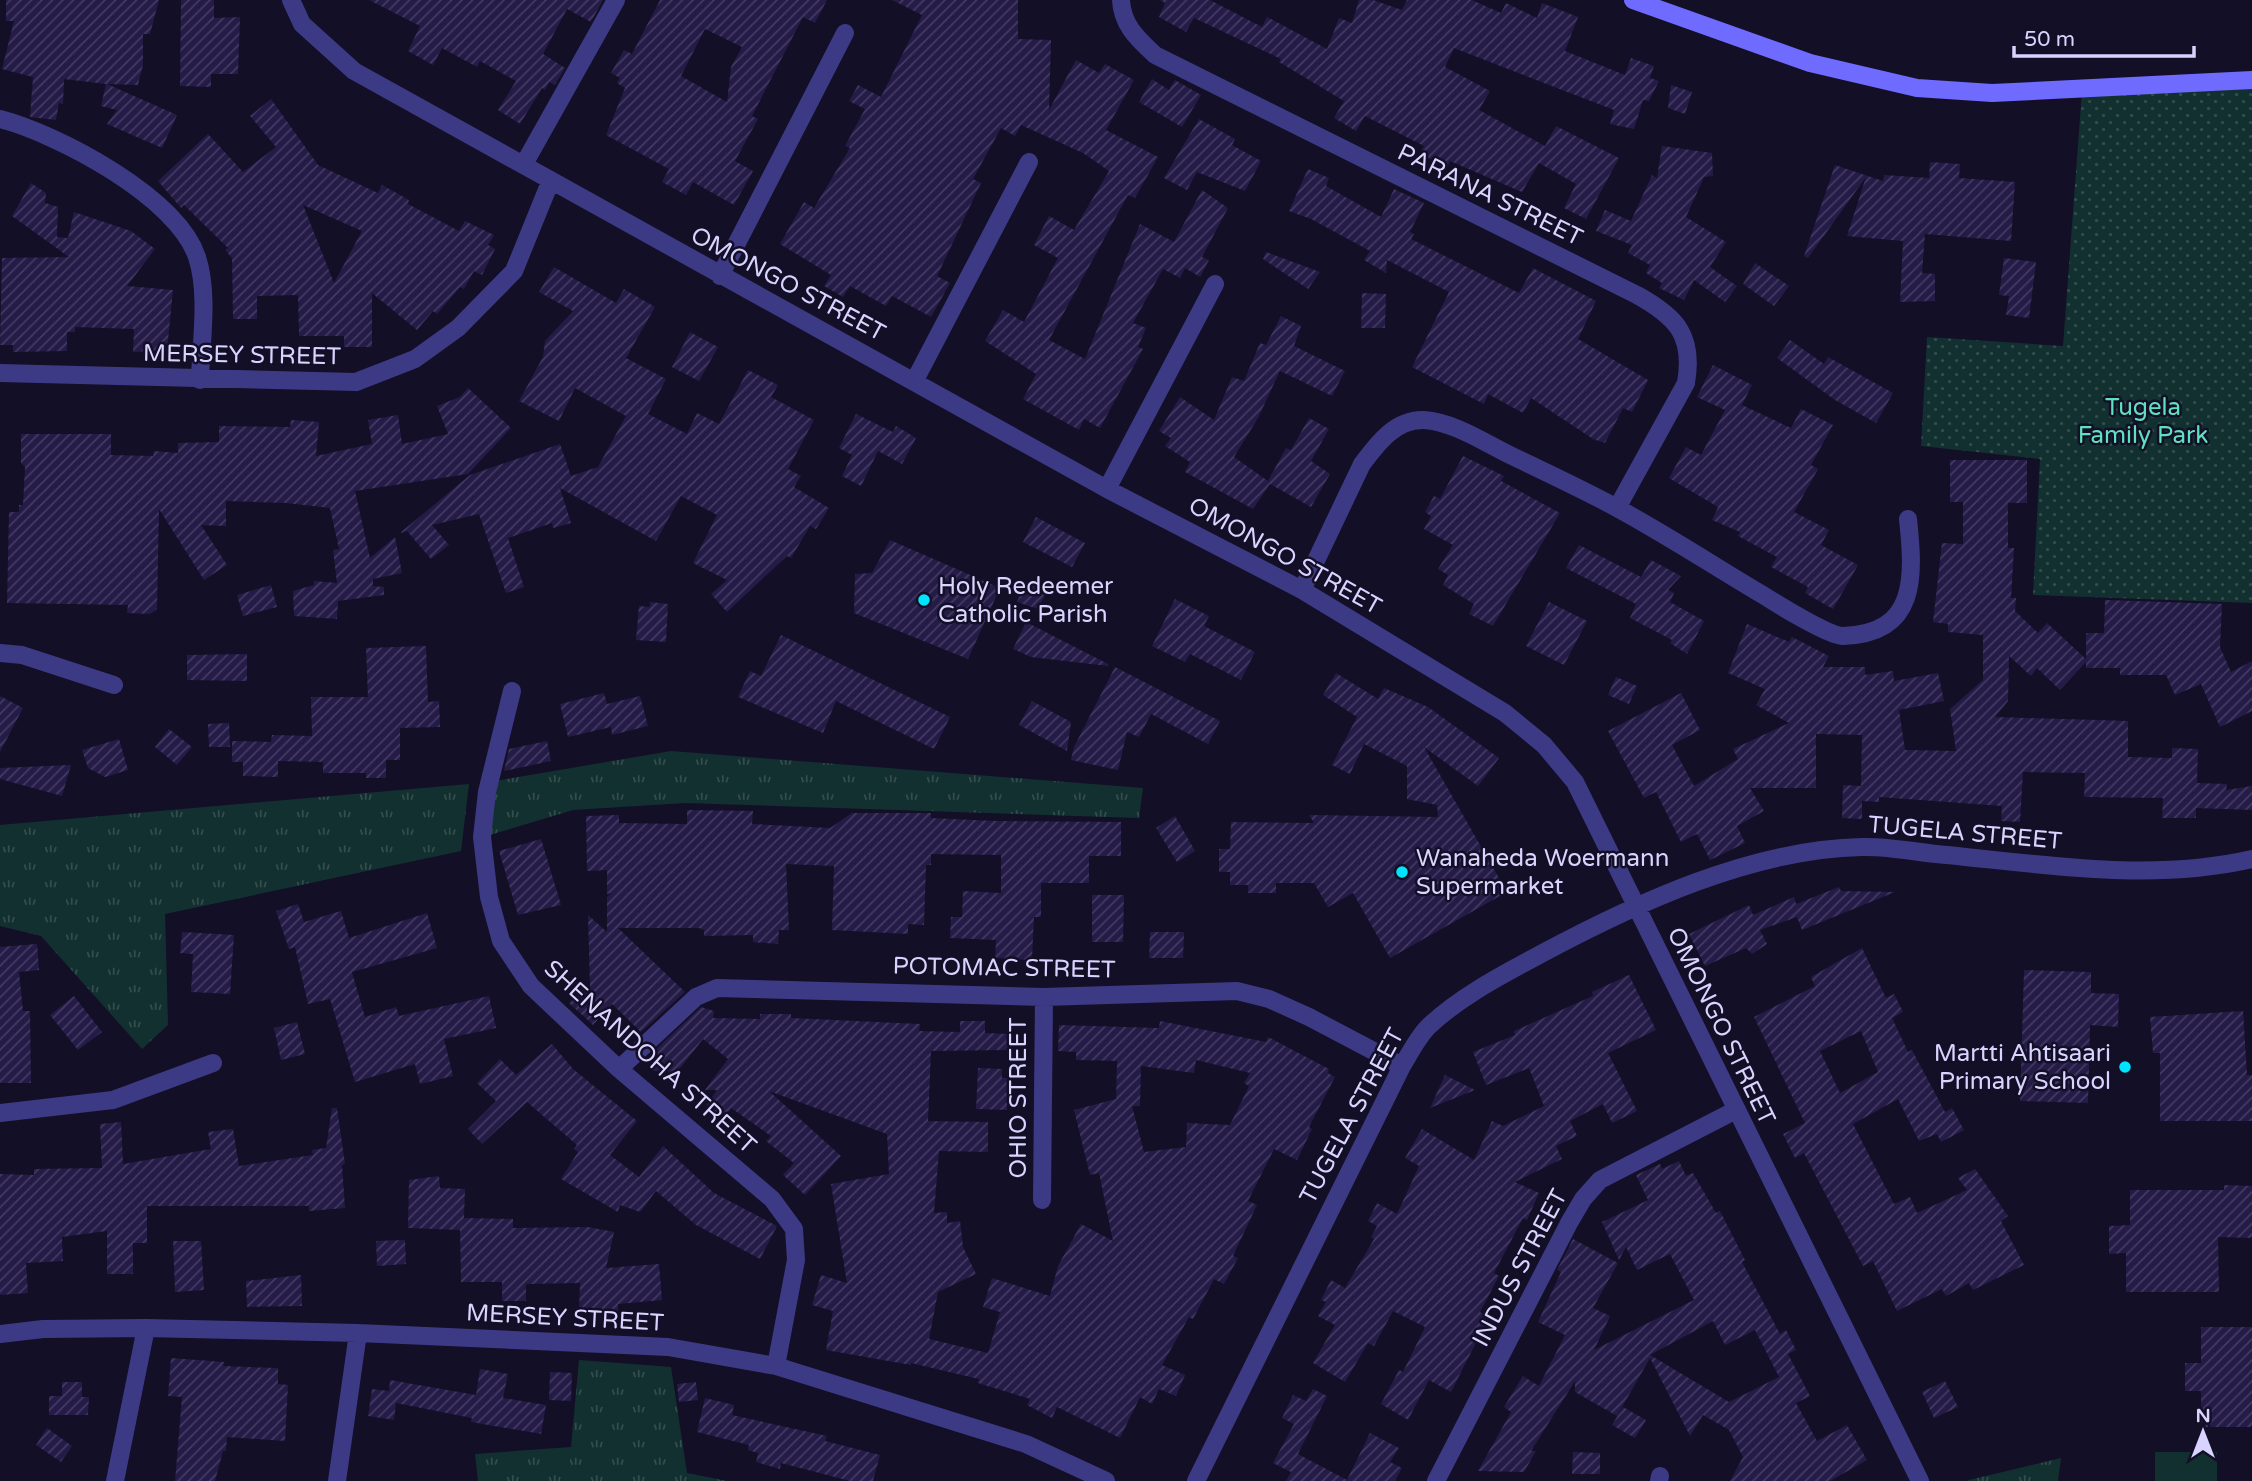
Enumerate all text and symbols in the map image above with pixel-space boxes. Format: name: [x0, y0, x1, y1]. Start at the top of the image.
scale bar: [2014, 14, 2194, 58]
text: 50 m: [2024, 27, 2075, 52]
street label: PARANA STREET: [1393, 138, 1588, 253]
street label: OMONGO STREET: [686, 220, 891, 348]
street label: MERSEY STREET: [143, 339, 342, 371]
park label: Tugela Family Park: [2078, 393, 2208, 450]
street label: OMONGO STREET: [1183, 491, 1387, 621]
place label: Holy Redeemer Catholic Parish: [938, 572, 1114, 629]
marker: Holy Redeemer Catholic Parish: [916, 592, 932, 608]
street label: TUGELA STREET: [1867, 810, 2064, 856]
place label: Wanaheda Woermann Supermarket: [1416, 844, 1669, 901]
marker: Wanaheda Woermann Supermarket: [1394, 864, 1410, 880]
street label: OMONGO STREET: [1661, 922, 1782, 1130]
street label: POTOMAC STREET: [892, 952, 1116, 984]
street label: SHENANDOHA STREET: [538, 954, 762, 1160]
street label: OHIO STREET: [1004, 1017, 1033, 1179]
street label: TUGELA STREET: [1294, 1023, 1411, 1209]
place label: Martti Ahtisaari Primary School: [1934, 1039, 2111, 1096]
marker: Martti Ahtisaari Primary School: [2117, 1059, 2133, 1075]
street label: INDUS STREET: [1466, 1184, 1574, 1352]
street label: MERSEY STREET: [465, 1298, 665, 1338]
north arrow: [2168, 1397, 2238, 1467]
text: N: [2195, 1405, 2211, 1427]

